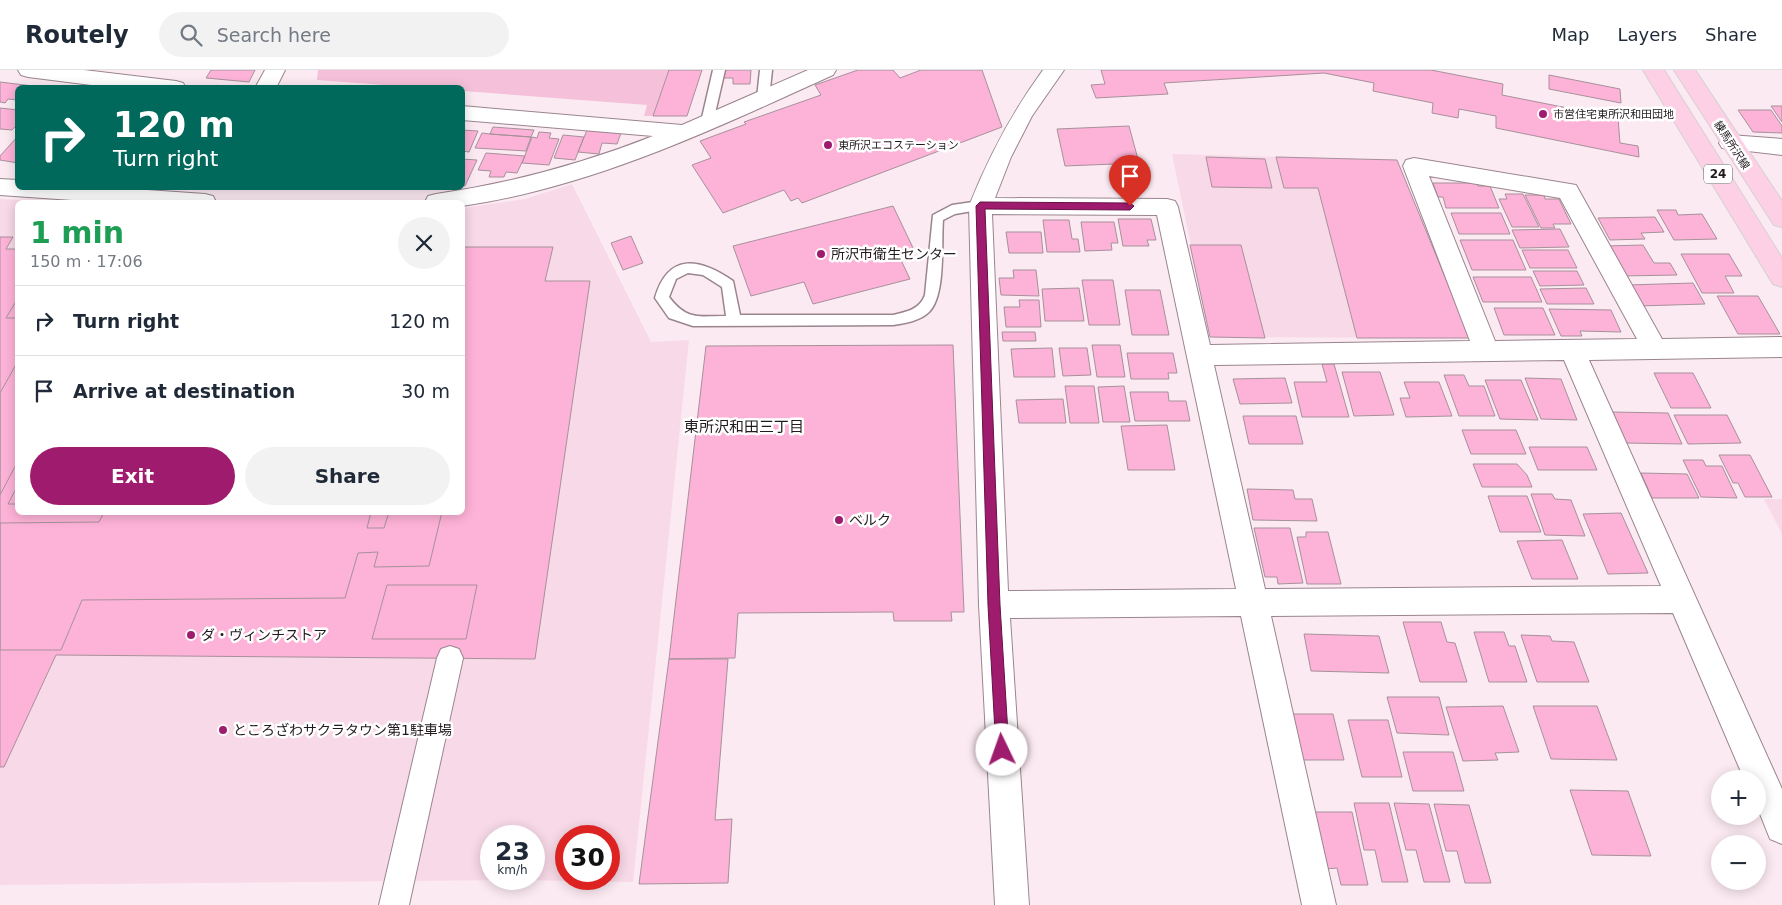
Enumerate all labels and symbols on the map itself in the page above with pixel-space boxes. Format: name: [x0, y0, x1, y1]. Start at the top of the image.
marker: 市営住宅東所沢和田団地: [1537, 108, 1549, 120]
place label: 市営住宅東所沢和田団地: [1553, 108, 1674, 121]
street label: 練馬所沢線: [1711, 119, 1752, 172]
marker: 東所沢エコステーション: [822, 139, 834, 151]
place label: 東所沢エコステーション: [838, 139, 959, 152]
pin: [1109, 155, 1151, 206]
road number: 24: [1704, 165, 1732, 184]
place label: 所沢市衛生センター: [831, 246, 957, 262]
marker: 所沢市衛生センター: [815, 248, 827, 260]
district label: 東所沢和田三丁目: [684, 418, 804, 436]
place label: ベルク: [849, 512, 891, 528]
marker: ベルク: [833, 514, 845, 526]
place label: ダ・ヴィンチストア: [201, 627, 327, 643]
marker: ダ・ヴィンチストア: [185, 629, 197, 641]
place label: ところざわサクラタウン第1駐車場: [233, 722, 452, 738]
position arrow: [975, 723, 1027, 775]
marker: ところざわサクラタウン第1駐車場: [217, 724, 229, 736]
speed limit sign: 30: [555, 825, 620, 890]

